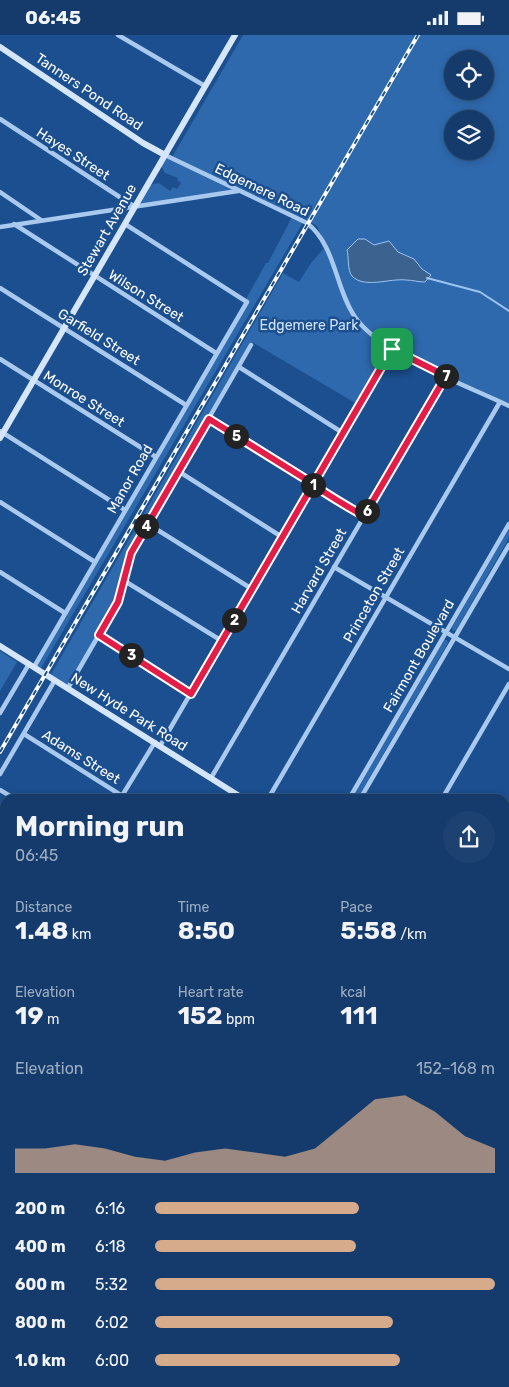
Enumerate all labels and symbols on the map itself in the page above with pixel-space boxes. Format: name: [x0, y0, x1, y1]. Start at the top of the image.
street label: Tanners Pond Road: [32, 50, 146, 134]
street label: Hayes Street: [33, 124, 113, 184]
street label: Edgemere Road: [212, 160, 312, 220]
street label: Stewart Avenue: [74, 181, 140, 279]
street label: Wilson Street: [105, 266, 187, 326]
street label: Garfield Street: [55, 305, 144, 369]
park label: Edgemere Park: [260, 317, 359, 334]
pin: [371, 328, 413, 370]
pin: 7: [434, 363, 458, 389]
street label: Monroe Street: [40, 367, 128, 431]
pin: 5: [224, 423, 248, 449]
street label: Manor Road: [103, 441, 157, 517]
pin: 1: [300, 473, 326, 497]
pin: 6: [354, 499, 380, 523]
pin: 4: [134, 513, 158, 539]
street label: Harvard Street: [288, 525, 351, 617]
street label: Princeton Street: [340, 544, 409, 646]
street label: Fairmont Boulevard: [380, 597, 458, 715]
pin: 2: [222, 607, 246, 633]
pin: 3: [118, 643, 144, 667]
street label: New Hyde Park Road: [68, 669, 190, 755]
street label: Adams Street: [39, 726, 124, 788]

